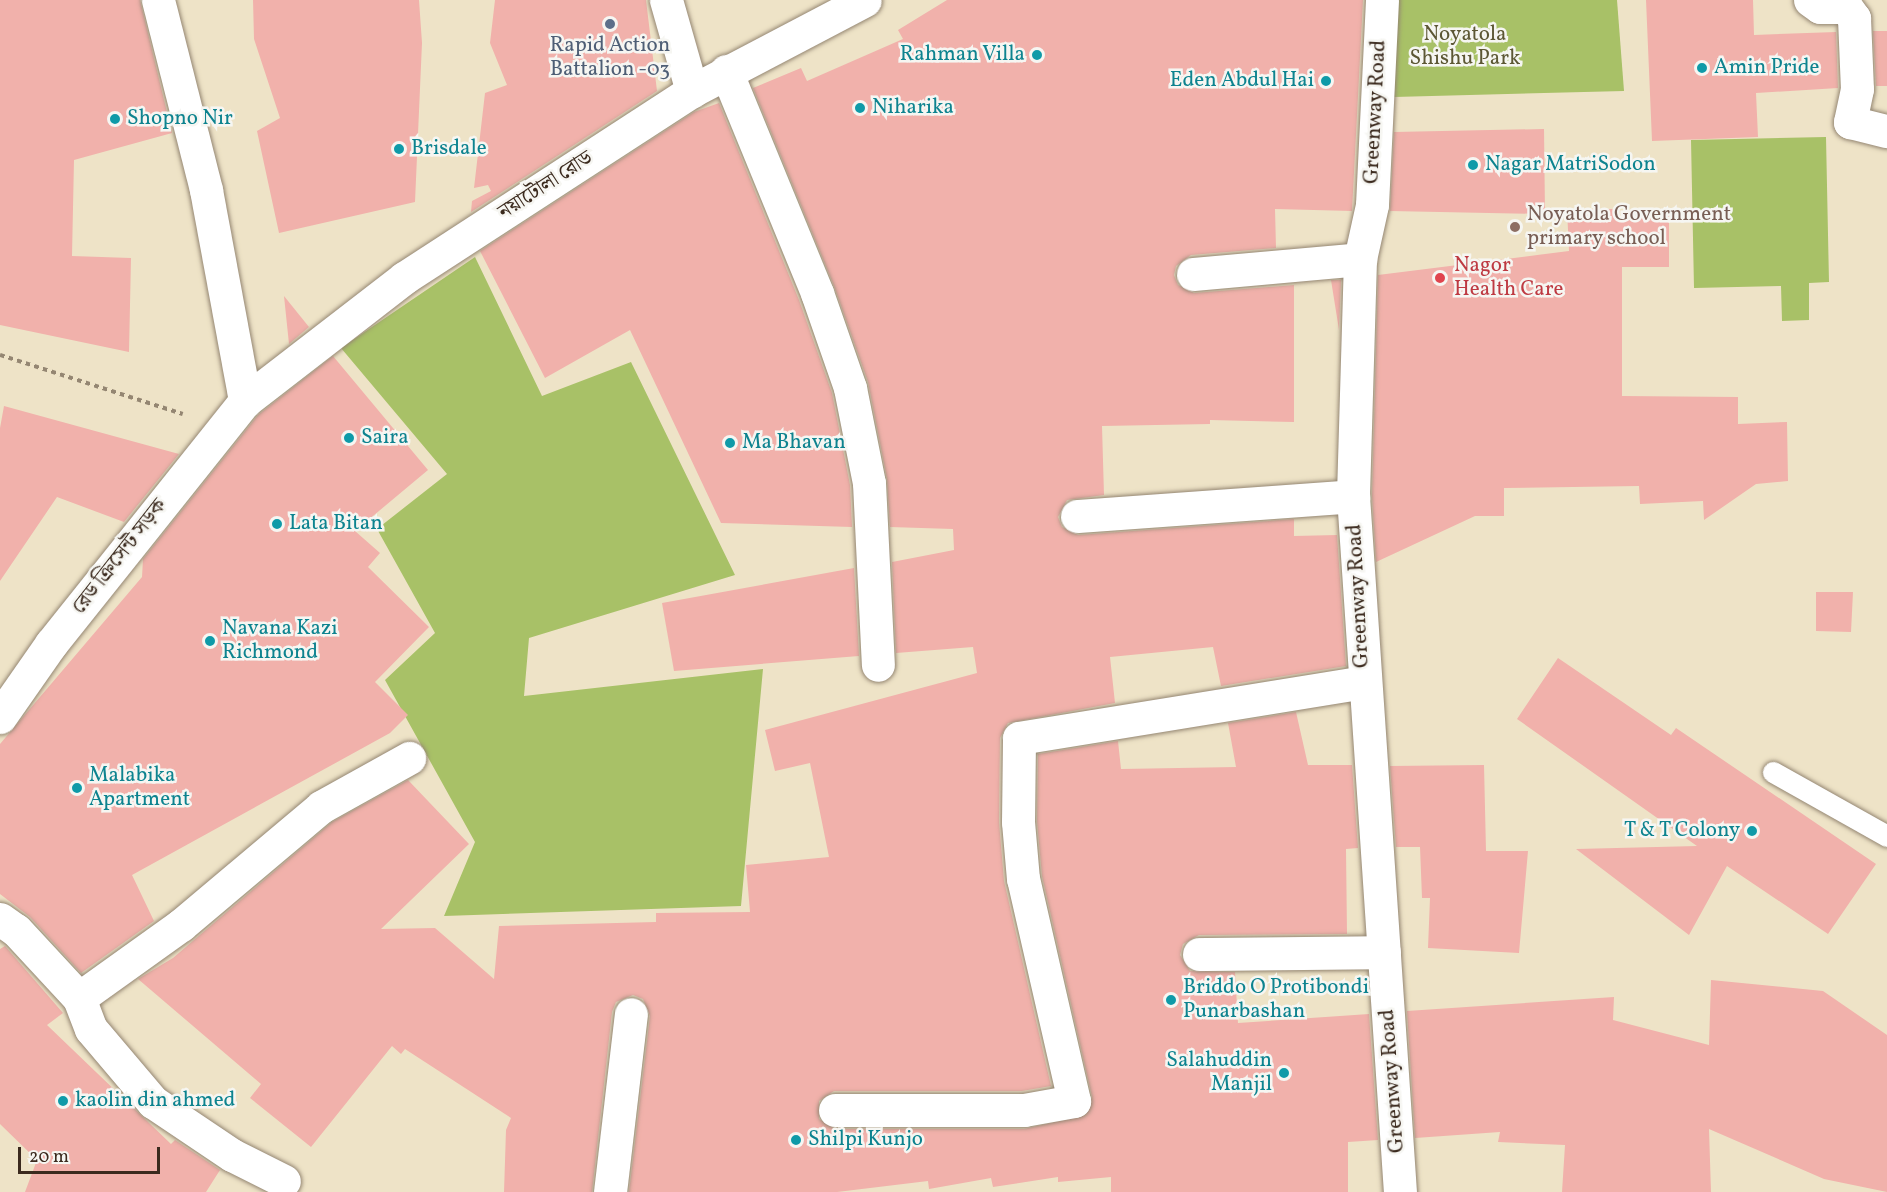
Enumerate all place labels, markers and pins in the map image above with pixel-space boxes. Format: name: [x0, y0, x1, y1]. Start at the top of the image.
marker: Rapid Action Battalion -03: [603, 17, 617, 31]
place label: Rapid Action Battalion -03: [550, 33, 670, 83]
place label: Rahman Villa: [899, 42, 1025, 68]
marker: Rahman Villa: [1030, 48, 1044, 62]
place label: Amin Pride: [1714, 55, 1820, 81]
marker: Amin Pride: [1695, 61, 1709, 75]
place label: Eden Abdul Hai: [1170, 68, 1314, 94]
marker: Eden Abdul Hai: [1319, 74, 1333, 88]
place label: Niharika: [872, 95, 954, 121]
marker: Niharika: [853, 101, 867, 115]
place label: Shopno Nir: [127, 106, 233, 132]
marker: Shopno Nir: [108, 112, 122, 126]
place label: Brisdale: [411, 136, 487, 162]
marker: Brisdale: [392, 142, 406, 156]
place label: Nagar MatriSodon: [1485, 152, 1656, 178]
marker: Nagar MatriSodon: [1466, 158, 1480, 172]
place label: Noyatola Government primary school: [1527, 202, 1731, 252]
marker: Noyatola Government primary school: [1508, 220, 1522, 234]
place label: Nagor Health Care: [1454, 253, 1564, 303]
marker: Nagor Health Care: [1431, 269, 1449, 287]
place label: Saira: [361, 425, 409, 451]
place label: Ma Bhavan: [742, 430, 846, 456]
marker: Saira: [342, 431, 356, 445]
marker: Ma Bhavan: [723, 436, 737, 450]
place label: Lata Bitan: [289, 511, 383, 537]
marker: Lata Bitan: [270, 517, 284, 531]
place label: Navana Kazi Richmond: [222, 616, 338, 666]
marker: Navana Kazi Richmond: [203, 634, 217, 648]
place label: Malabika Apartment: [89, 763, 190, 813]
marker: Malabika Apartment: [70, 781, 84, 795]
place label: T & T Colony: [1622, 818, 1740, 844]
marker: T & T Colony: [1745, 824, 1759, 838]
place label: Briddo O Protibondi Punarbashan: [1183, 975, 1369, 1025]
marker: Briddo O Protibondi Punarbashan: [1164, 993, 1178, 1007]
place label: Salahuddin Manjil: [1166, 1048, 1272, 1098]
marker: Salahuddin Manjil: [1277, 1066, 1291, 1080]
place label: kaolin din ahmed: [75, 1088, 235, 1114]
marker: kaolin din ahmed: [56, 1094, 70, 1108]
place label: Shilpi Kunjo: [808, 1127, 923, 1153]
marker: Shilpi Kunjo: [789, 1133, 803, 1147]

